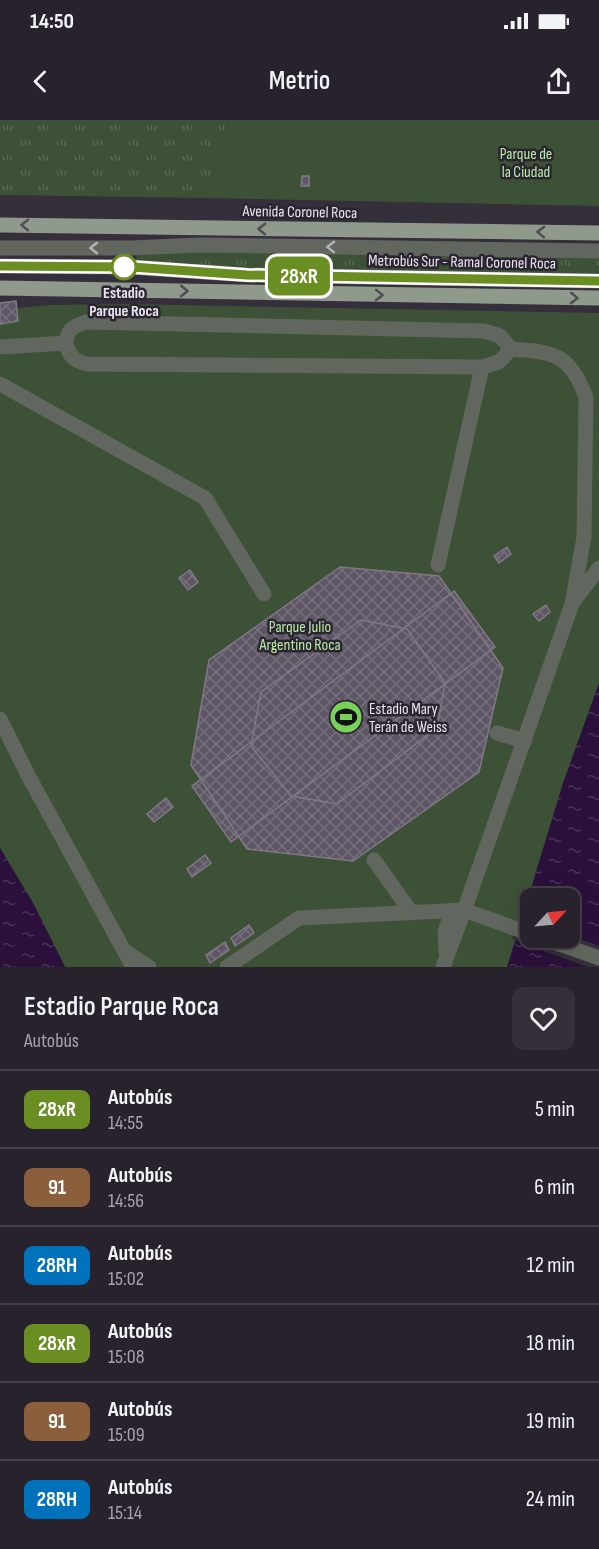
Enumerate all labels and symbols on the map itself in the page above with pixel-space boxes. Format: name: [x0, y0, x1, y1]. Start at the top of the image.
park label: Parque de la Ciudad: [500, 145, 552, 182]
street label: Avenida Coronel Roca: [242, 202, 357, 223]
one-way arrow: [20, 219, 29, 232]
one-way arrow: [257, 222, 266, 235]
one-way arrow: [536, 226, 545, 238]
one-way arrow: [326, 241, 335, 253]
one-way arrow: [89, 242, 98, 254]
street label: Metrobús Sur - Ramal Coronel Roca: [368, 251, 556, 274]
marker: Estadio Parque Roca: [111, 254, 137, 280]
line badge: 28xR: [257, 256, 341, 296]
place label: Estadio Parque Roca: [89, 284, 159, 321]
one-way arrow: [180, 285, 189, 297]
one-way arrow: [375, 288, 384, 301]
one-way arrow: [570, 292, 579, 304]
park label: Parque Julio Argentino Roca: [258, 618, 341, 655]
sports icon: Estadio Mary Terán de Weiss: [328, 699, 364, 735]
place label: Estadio Mary Terán de Weiss: [369, 700, 448, 737]
north arrow: [520, 888, 580, 948]

